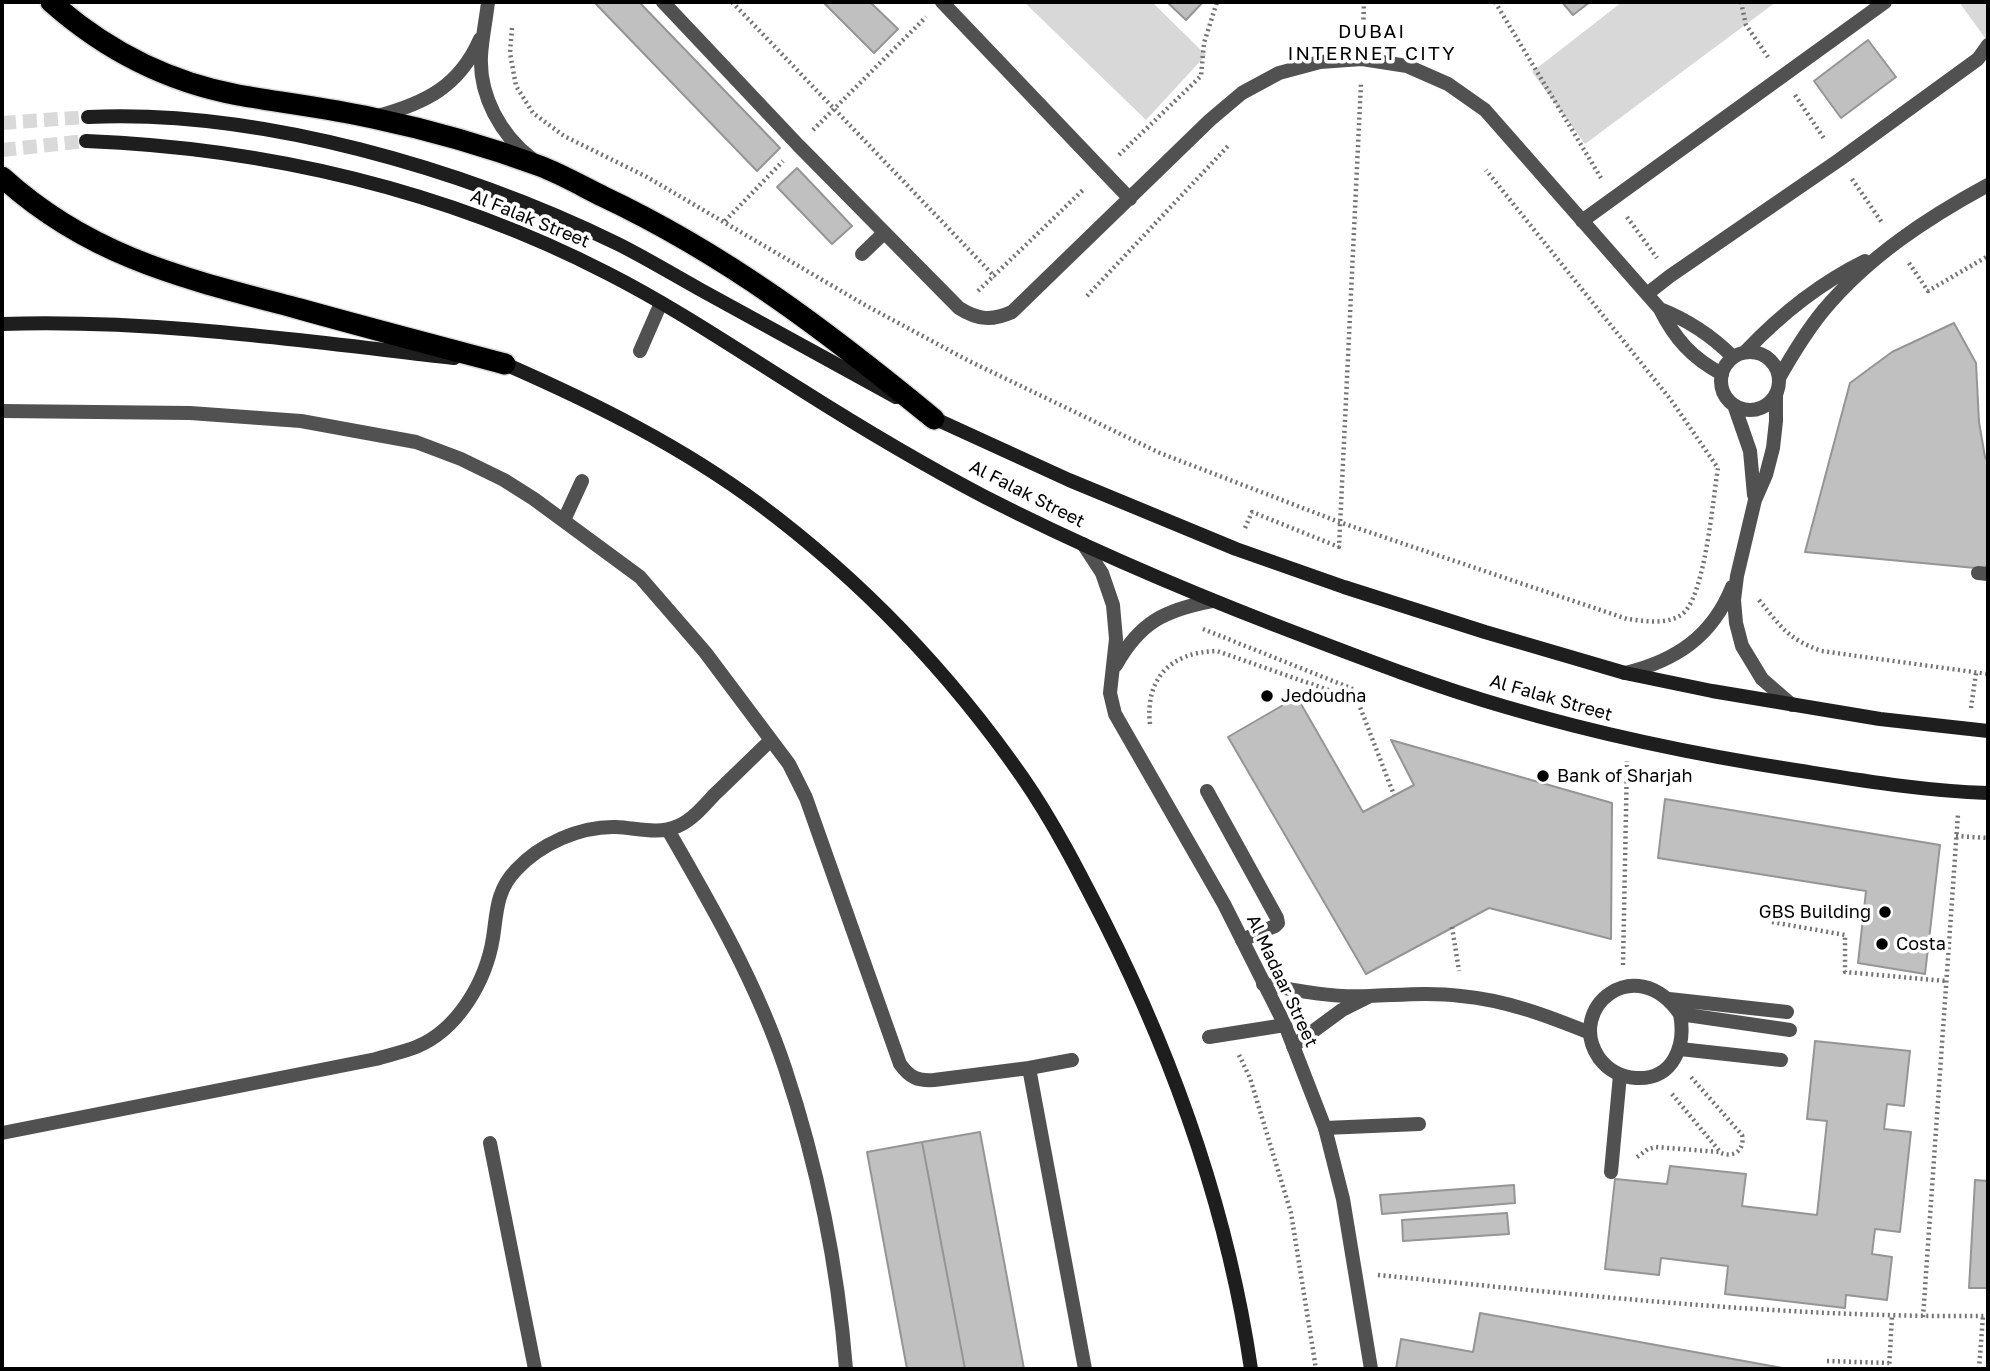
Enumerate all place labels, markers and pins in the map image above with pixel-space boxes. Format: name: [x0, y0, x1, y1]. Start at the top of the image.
place label: Jedoudna: [1281, 685, 1366, 707]
marker: Jedoudna: [1259, 688, 1275, 704]
place label: Bank of Sharjah: [1557, 765, 1693, 787]
marker: Bank of Sharjah: [1535, 768, 1551, 784]
place label: GBS Building: [1759, 901, 1871, 923]
marker: GBS Building: [1877, 904, 1893, 920]
place label: Costa: [1896, 933, 1946, 955]
marker: Costa: [1874, 936, 1890, 952]

